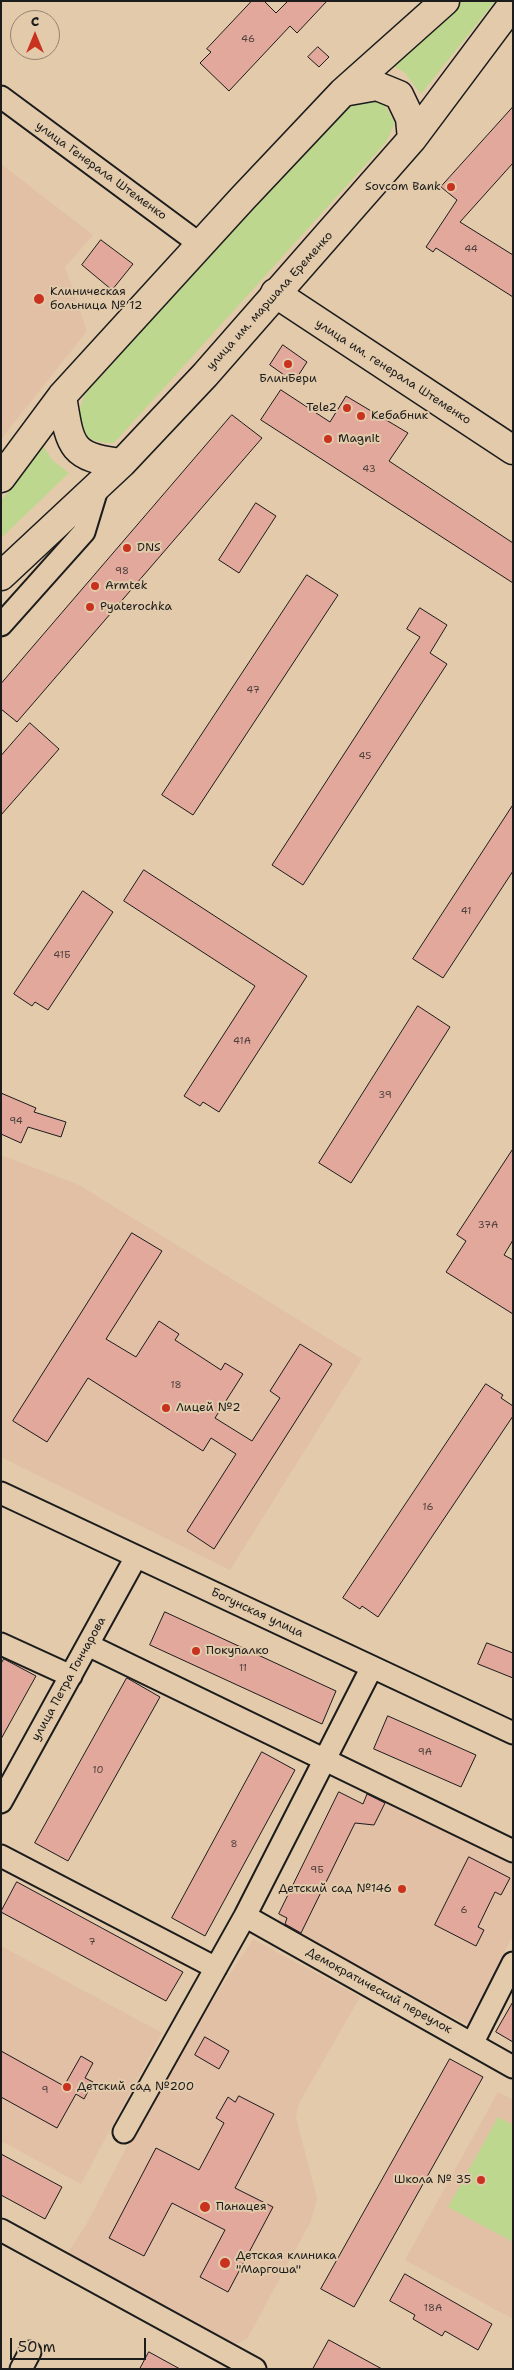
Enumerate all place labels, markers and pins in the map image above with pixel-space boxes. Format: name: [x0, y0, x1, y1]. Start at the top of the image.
place label: Sovcom Bank: [365, 180, 441, 194]
marker: Sovcom Bank: [445, 181, 457, 193]
place label: Клиническая больница № 12: [50, 285, 142, 313]
marker: Клиническая больница № 12: [32, 292, 46, 306]
marker: БлинБери: [282, 358, 294, 370]
place label: БлинБери: [259, 372, 317, 386]
place label: Tele2: [306, 401, 337, 415]
marker: Tele2: [341, 402, 353, 414]
place label: Кебабник: [371, 409, 428, 423]
marker: Кебабник: [355, 410, 367, 422]
place label: Magnit: [338, 432, 380, 446]
marker: Magnit: [322, 433, 334, 445]
place label: DNS: [137, 541, 161, 555]
marker: DNS: [121, 542, 133, 554]
place label: Armtek: [105, 579, 148, 593]
marker: Armtek: [89, 580, 101, 592]
place label: Pyaterochka: [100, 600, 172, 614]
marker: Pyaterochka: [84, 601, 96, 613]
place label: Лицей №2: [176, 1401, 241, 1415]
marker: Лицей №2: [160, 1402, 172, 1414]
place label: Покупалко: [206, 1644, 269, 1658]
marker: Покупалко: [190, 1645, 202, 1657]
place label: Детский сад №146: [278, 1882, 392, 1896]
marker: Детский сад №146: [396, 1883, 408, 1895]
place label: Детский сад №200: [77, 2080, 194, 2094]
marker: Детский сад №200: [61, 2081, 73, 2093]
place label: Школа № 35: [394, 2173, 471, 2187]
marker: Школа № 35: [475, 2174, 487, 2186]
marker: Панацея: [198, 2200, 212, 2214]
place label: Панацея: [216, 2200, 267, 2214]
place label: Детская клиника "Маргоша": [236, 2249, 337, 2277]
marker: Детская клиника "Маргоша": [218, 2256, 232, 2270]

